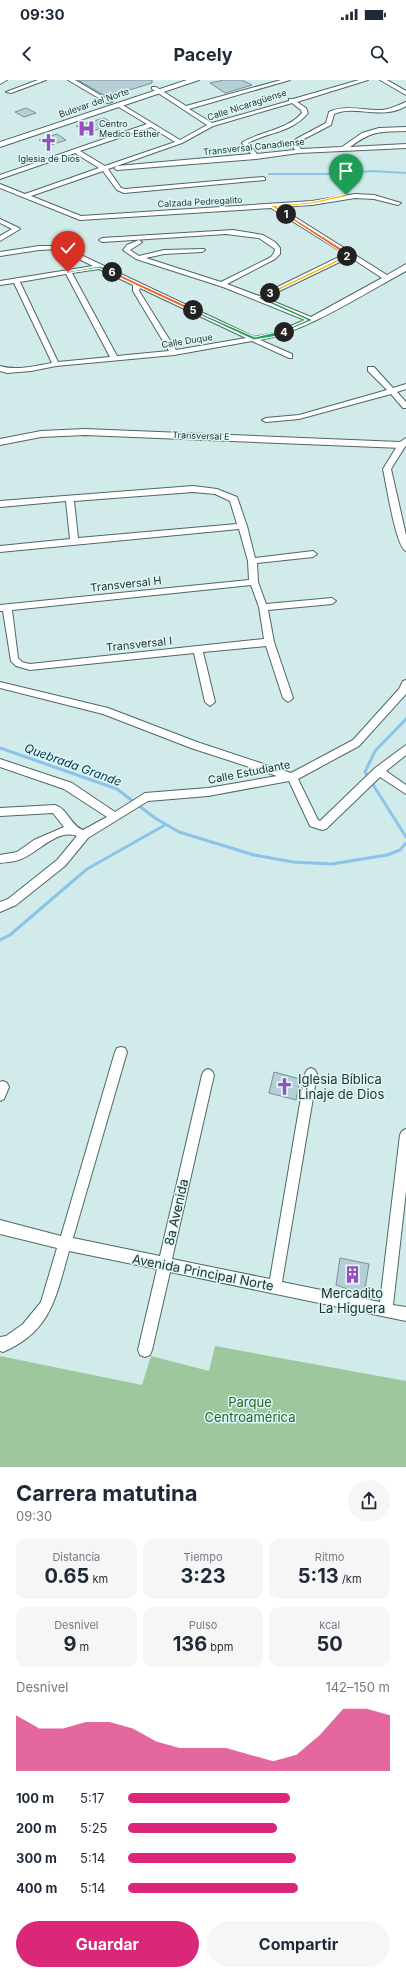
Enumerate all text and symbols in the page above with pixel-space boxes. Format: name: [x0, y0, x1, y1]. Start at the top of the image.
text: 09:30: [20, 5, 65, 24]
icon: back: [16, 43, 38, 65]
icon: search: [368, 43, 390, 65]
text: Pacely: [173, 44, 233, 65]
street label: Bulevar del Norte: [57, 85, 130, 120]
street label: Calle Nicaragüense: [206, 86, 288, 123]
place label: Centro Medico Esther: [99, 118, 161, 139]
hospital icon: Centro Medico Esther: [76, 119, 96, 139]
church icon: Iglesia de Dios: [39, 132, 59, 152]
street label: Transversal Canadiense: [203, 136, 305, 157]
place label: Iglesia de Dios: [18, 153, 80, 164]
pin: [329, 154, 363, 195]
icon: arrive: [335, 160, 357, 182]
street label: Calzada Pedregalito: [157, 194, 243, 209]
pin: 1: [276, 204, 296, 224]
text: 1: [284, 207, 288, 221]
pin: [51, 231, 85, 272]
icon: check: [57, 237, 79, 259]
pin: 2: [337, 246, 357, 266]
text: 2: [344, 249, 350, 263]
pin: 6: [102, 262, 122, 282]
text: 6: [108, 265, 116, 279]
pin: 3: [260, 283, 280, 303]
text: 3: [266, 286, 274, 300]
pin: 5: [183, 300, 203, 320]
text: 5: [189, 303, 197, 317]
pin: 4: [274, 322, 294, 342]
text: 4: [280, 325, 288, 339]
street label: Calle Duque: [161, 331, 213, 350]
street label: Transversal E: [172, 429, 230, 442]
street label: Transversal H: [90, 573, 162, 595]
street label: Transversal I: [105, 634, 173, 654]
water label: Quebrada Grande: [23, 740, 124, 789]
street label: Calle Estudiante: [207, 757, 291, 787]
place label: Iglesia Bíblica Linaje de Dios: [298, 1071, 384, 1102]
church icon: Iglesia Bíblica Linaje de Dios: [275, 1076, 295, 1096]
street label: 8a Avenida: [161, 1177, 191, 1247]
street label: Avenida Principal Norte: [131, 1250, 275, 1294]
building icon: Mercadito La Higuera: [342, 1264, 362, 1284]
place label: Mercadito La Higuera: [319, 1285, 385, 1316]
park label: Parque Centroamérica: [205, 1394, 295, 1425]
text: Carrera matutina: [16, 1480, 197, 1506]
button: share: [348, 1480, 390, 1522]
text: 09:30: [16, 1508, 52, 1524]
text: Distancia: [52, 1550, 100, 1564]
text: Tiempo: [183, 1550, 223, 1564]
text: Ritmo: [315, 1550, 344, 1564]
text: 0.65: [45, 1564, 89, 1588]
text: 3:23: [180, 1564, 226, 1588]
text: 5:13: [298, 1564, 339, 1588]
text: km: [89, 1572, 108, 1586]
text: /km: [339, 1572, 362, 1586]
text: Desnivel: [54, 1618, 99, 1632]
text: Pulso: [189, 1618, 217, 1632]
text: kcal: [319, 1618, 340, 1632]
text: 9: [63, 1632, 76, 1656]
text: 136: [173, 1632, 207, 1656]
text: 50: [317, 1632, 343, 1656]
text: m: [76, 1640, 89, 1654]
text: bpm: [207, 1640, 233, 1654]
text: Desnivel: [16, 1679, 68, 1695]
text: 142–150 m: [325, 1679, 390, 1695]
text: 100 m: [16, 1790, 54, 1806]
text: 5:17: [80, 1790, 104, 1806]
text: 200 m: [16, 1820, 57, 1836]
text: 5:25: [80, 1820, 107, 1836]
text: 300 m: [16, 1850, 57, 1866]
text: 5:14: [80, 1850, 105, 1866]
text: 400 m: [16, 1880, 57, 1896]
text: 5:14: [80, 1880, 105, 1896]
button: Guardar: [16, 1921, 199, 1967]
button: Compartir: [207, 1921, 390, 1967]

